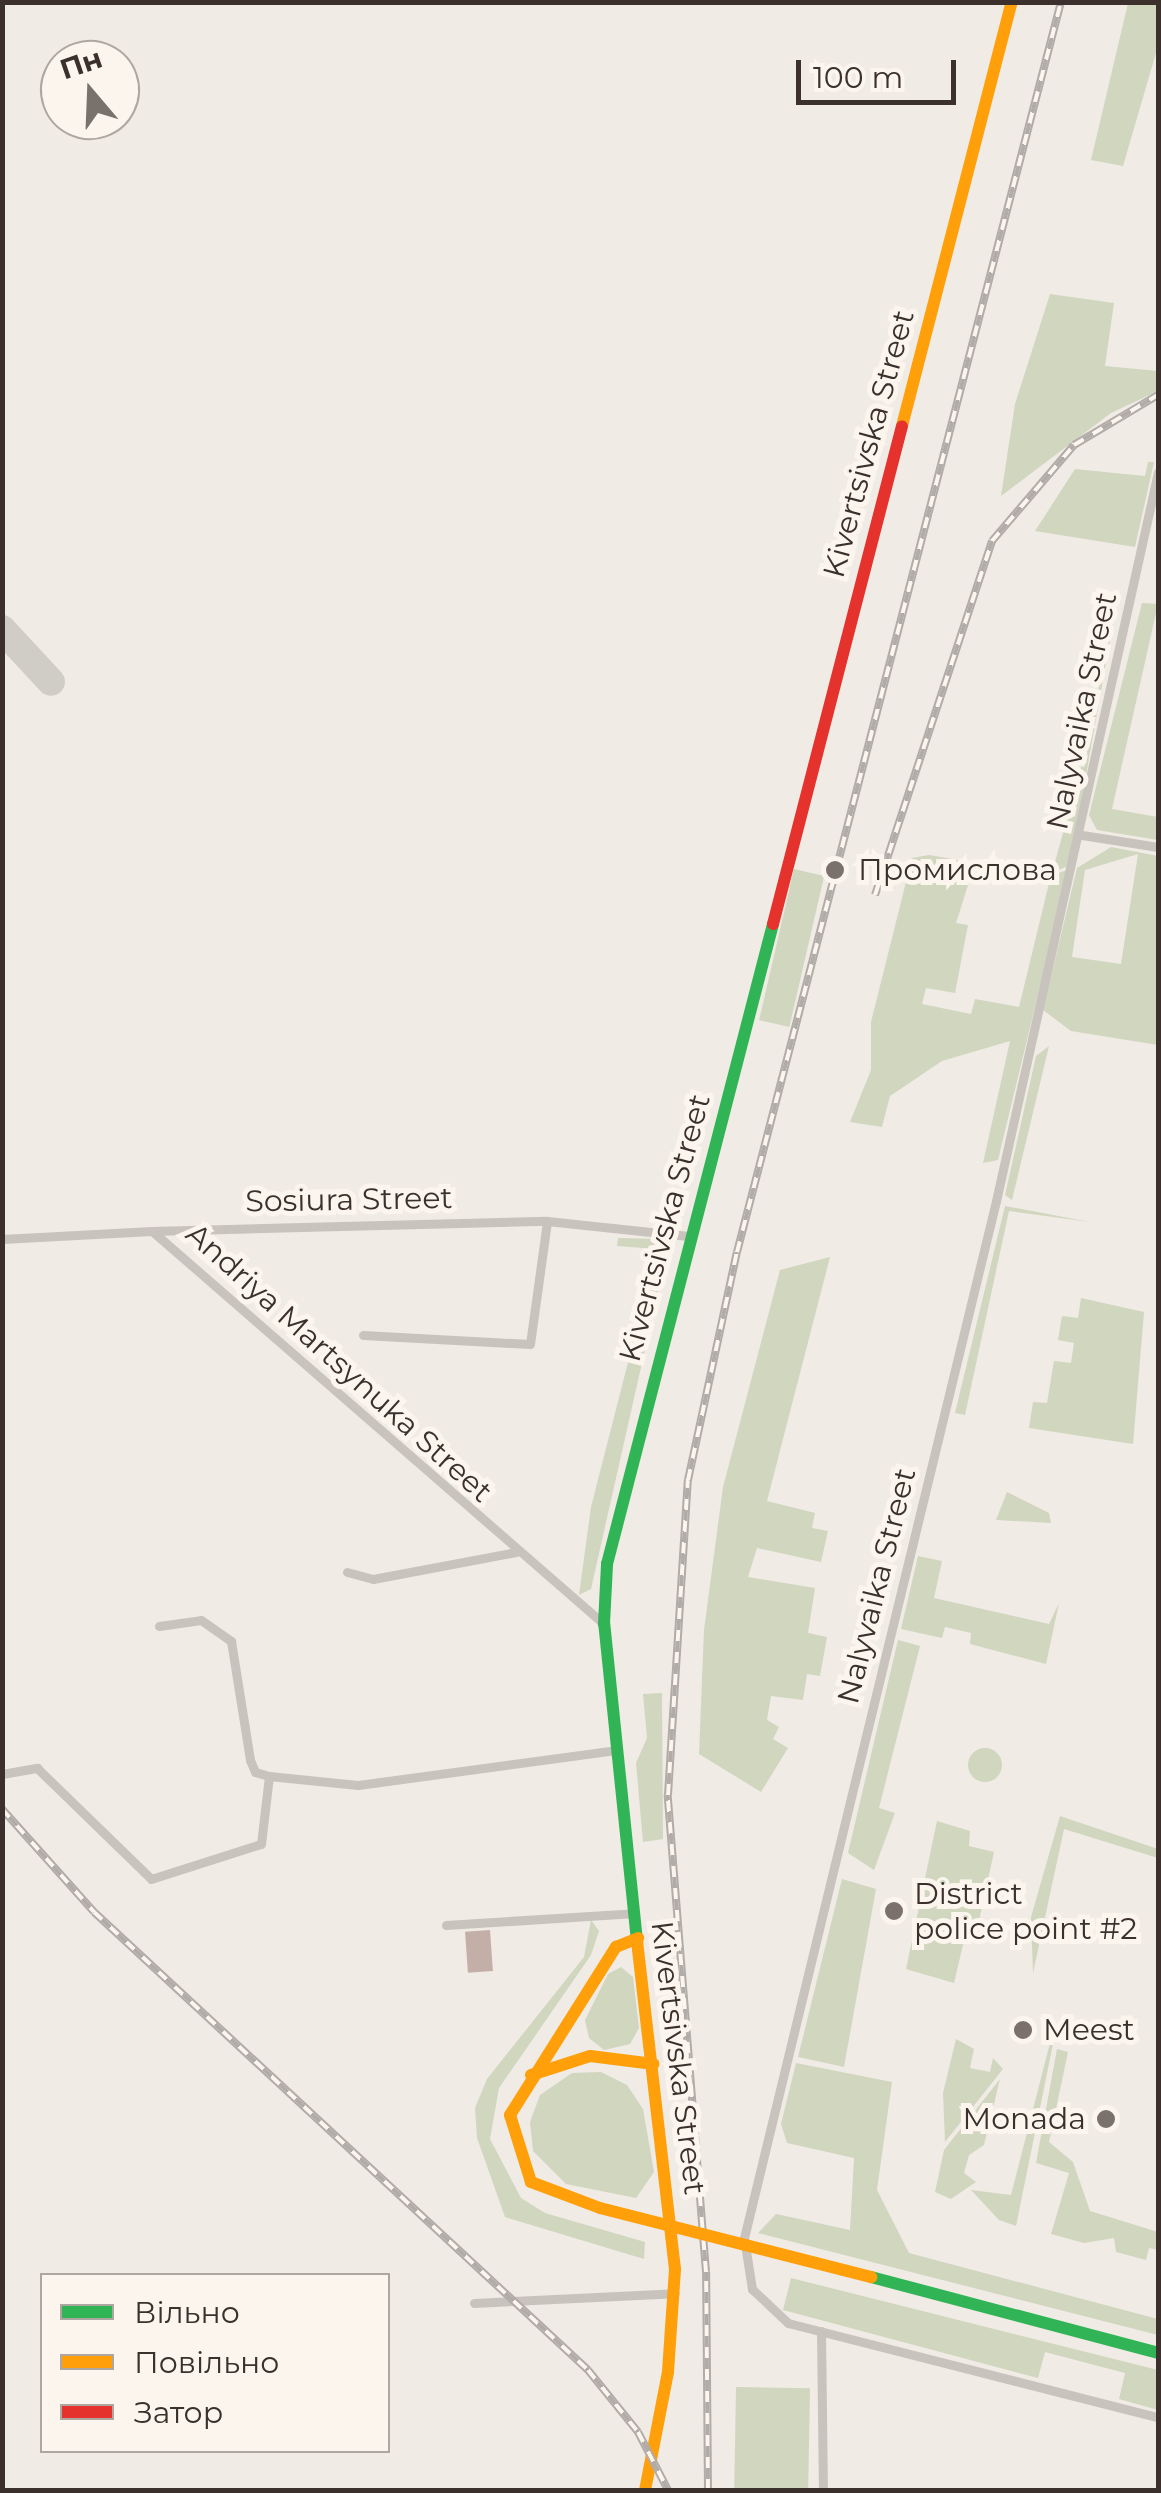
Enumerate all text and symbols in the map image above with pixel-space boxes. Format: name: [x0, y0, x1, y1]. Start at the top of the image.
north arrow: [40, 40, 140, 140]
scale bar: [801, 40, 961, 102]
text: Пн: [55, 41, 106, 86]
text: 100 m: [813, 59, 903, 96]
street label: Kivertsivska Street: [816, 306, 922, 582]
street label: Nalyvaika Street: [1039, 589, 1125, 833]
place label: Промислова: [858, 852, 1057, 888]
marker: Промислова: [822, 857, 848, 883]
street label: Kivertsivska Street: [612, 1090, 718, 1366]
street label: Sosiura Street: [245, 1180, 453, 1220]
street label: Andriya Martsynuka Street: [179, 1216, 499, 1510]
street label: Nalyvaika Street: [830, 1464, 924, 1708]
place label: District police point #2: [914, 1876, 1137, 1946]
marker: District police point #2: [883, 1900, 905, 1922]
street label: Kivertsivska Street: [643, 1919, 713, 2197]
place label: Meest: [1043, 2012, 1135, 2048]
marker: Meest: [1012, 2019, 1034, 2041]
place label: Monada: [963, 2101, 1086, 2137]
marker: Monada: [1095, 2108, 1117, 2130]
legend: [40, 2273, 390, 2453]
text: Вільно: [134, 2294, 240, 2331]
text: Повільно: [134, 2344, 279, 2381]
text: Затор: [134, 2394, 223, 2431]

